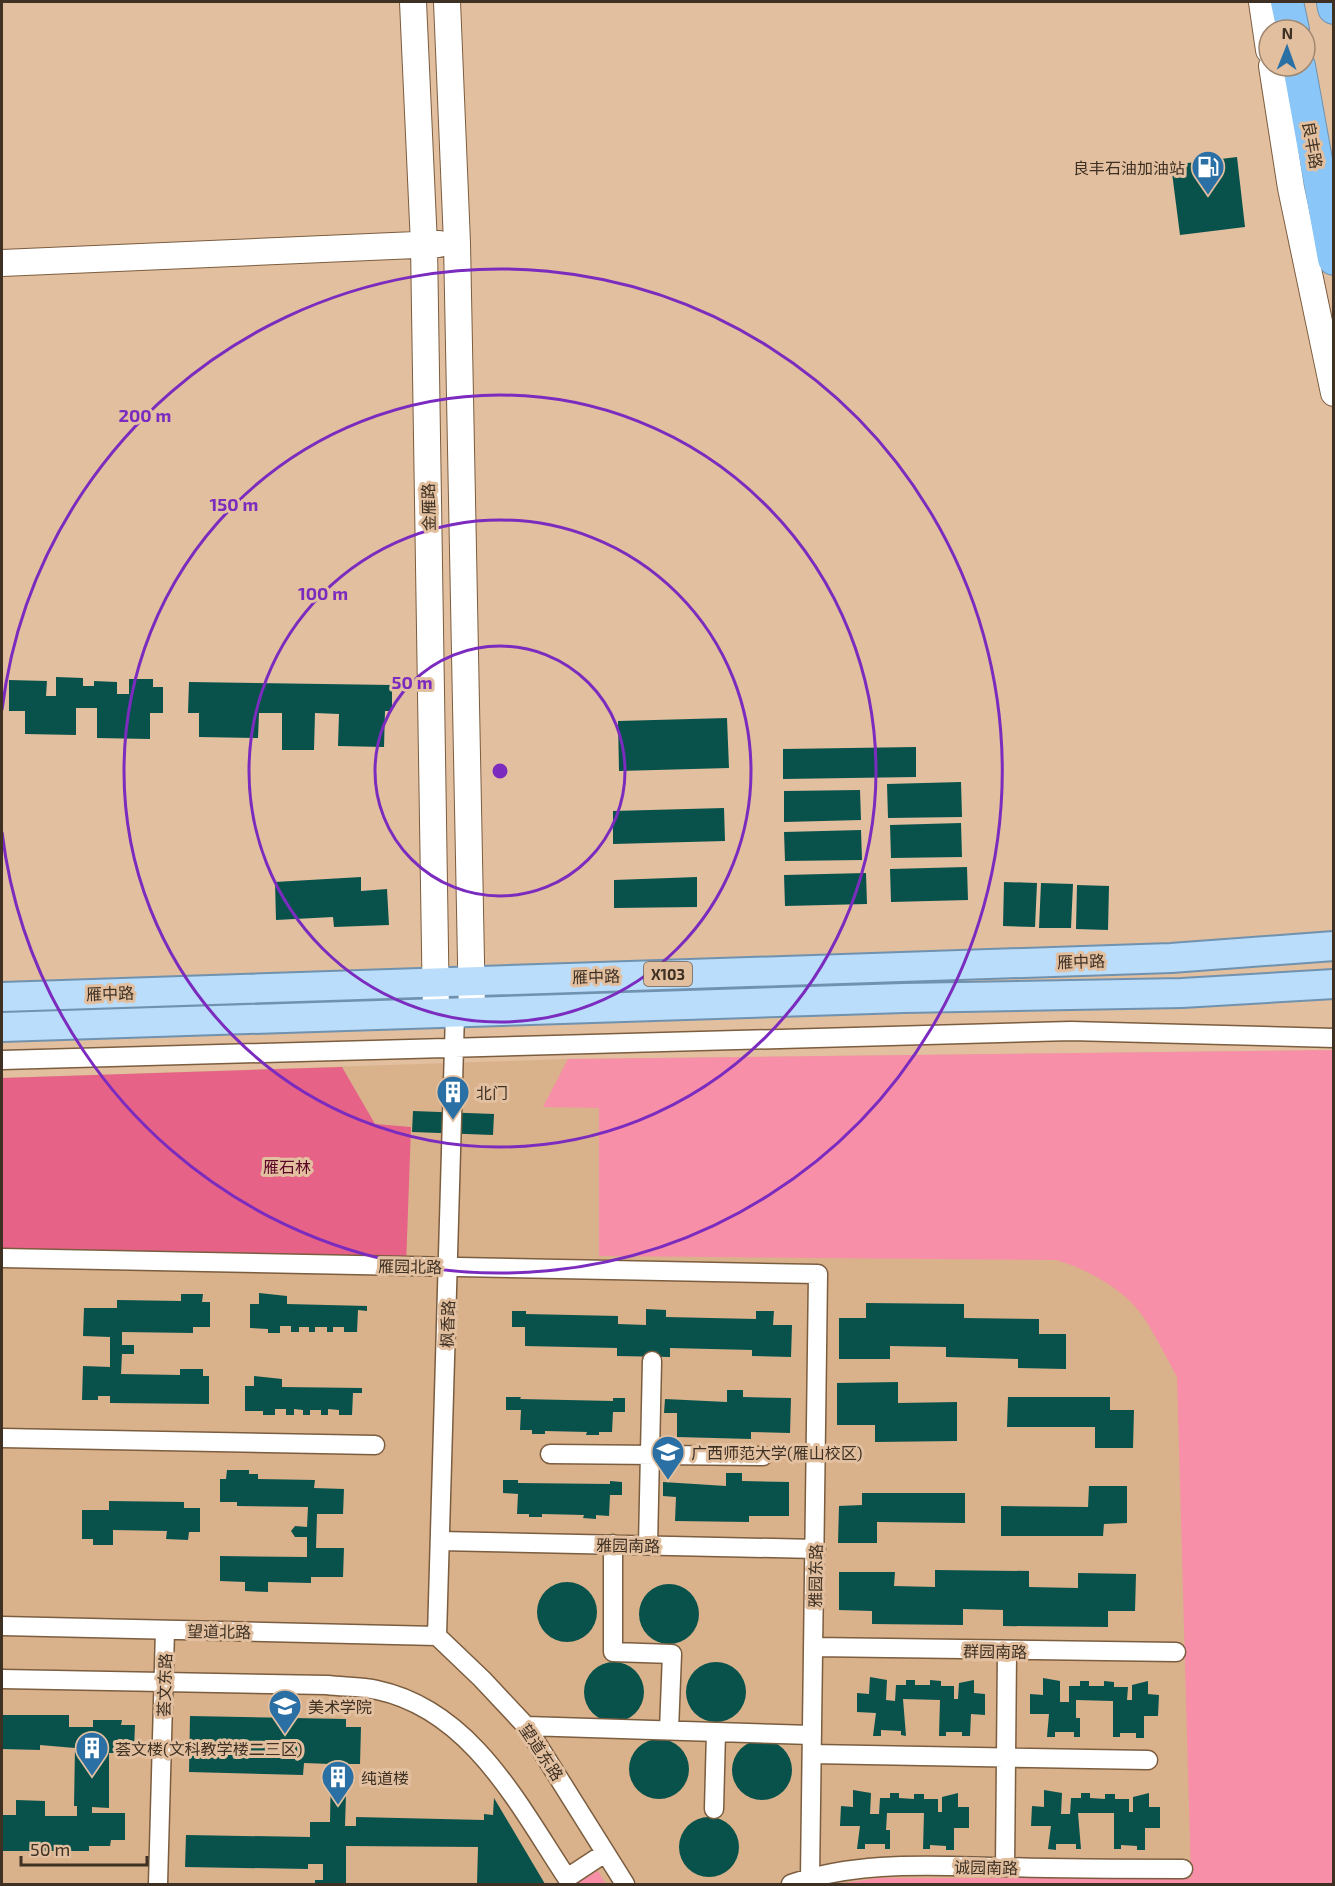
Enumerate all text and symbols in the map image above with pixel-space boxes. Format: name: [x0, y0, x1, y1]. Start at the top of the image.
north arrow: [1257, 18, 1317, 78]
text: N: [1281, 23, 1293, 42]
street label: 良丰路: [1299, 120, 1327, 170]
fuel station icon: 良丰石油加油站: [1190, 149, 1226, 196]
place label: 良丰石油加油站: [1073, 158, 1185, 177]
text: 200 m: [119, 404, 171, 426]
street label: 金雁路: [418, 483, 438, 531]
text: 150 m: [210, 493, 258, 515]
text: 100 m: [298, 582, 348, 604]
text: 50 m: [391, 671, 433, 693]
centre of rings: [490, 761, 510, 781]
street label: 雁中路: [1057, 951, 1105, 971]
road number: X103: [644, 962, 692, 986]
street label: 雁中路: [572, 966, 620, 986]
street label: 雁中路: [86, 983, 134, 1003]
building icon: 北门: [435, 1074, 471, 1121]
place label: 北门: [476, 1083, 508, 1102]
park label: 雁石林: [263, 1157, 311, 1176]
street label: 雁园北路: [378, 1256, 442, 1276]
street label: 枫香路: [437, 1300, 457, 1348]
school or university icon: 广西师范大学(雁山校区): [650, 1434, 686, 1481]
place label: 广西师范大学(雁山校区): [691, 1443, 863, 1462]
street label: 雅园南路: [596, 1535, 660, 1555]
street label: 雅园东路: [805, 1544, 825, 1608]
street label: 望道北路: [187, 1621, 251, 1641]
street label: 群园南路: [963, 1641, 1027, 1661]
street label: 荟文东路: [153, 1653, 175, 1717]
school or university icon: 美术学院: [267, 1688, 303, 1735]
place label: 美术学院: [308, 1697, 372, 1716]
street label: 望道东路: [516, 1720, 568, 1784]
building icon: 荟文楼(文科教学楼二三区): [74, 1730, 110, 1777]
place label: 荟文楼(文科教学楼二三区): [115, 1739, 303, 1758]
building icon: 纯道楼: [320, 1759, 356, 1806]
place label: 纯道楼: [361, 1768, 409, 1787]
scale bar: [21, 1829, 147, 1867]
text: 50 m: [30, 1838, 70, 1860]
street label: 诚园南路: [954, 1857, 1018, 1877]

